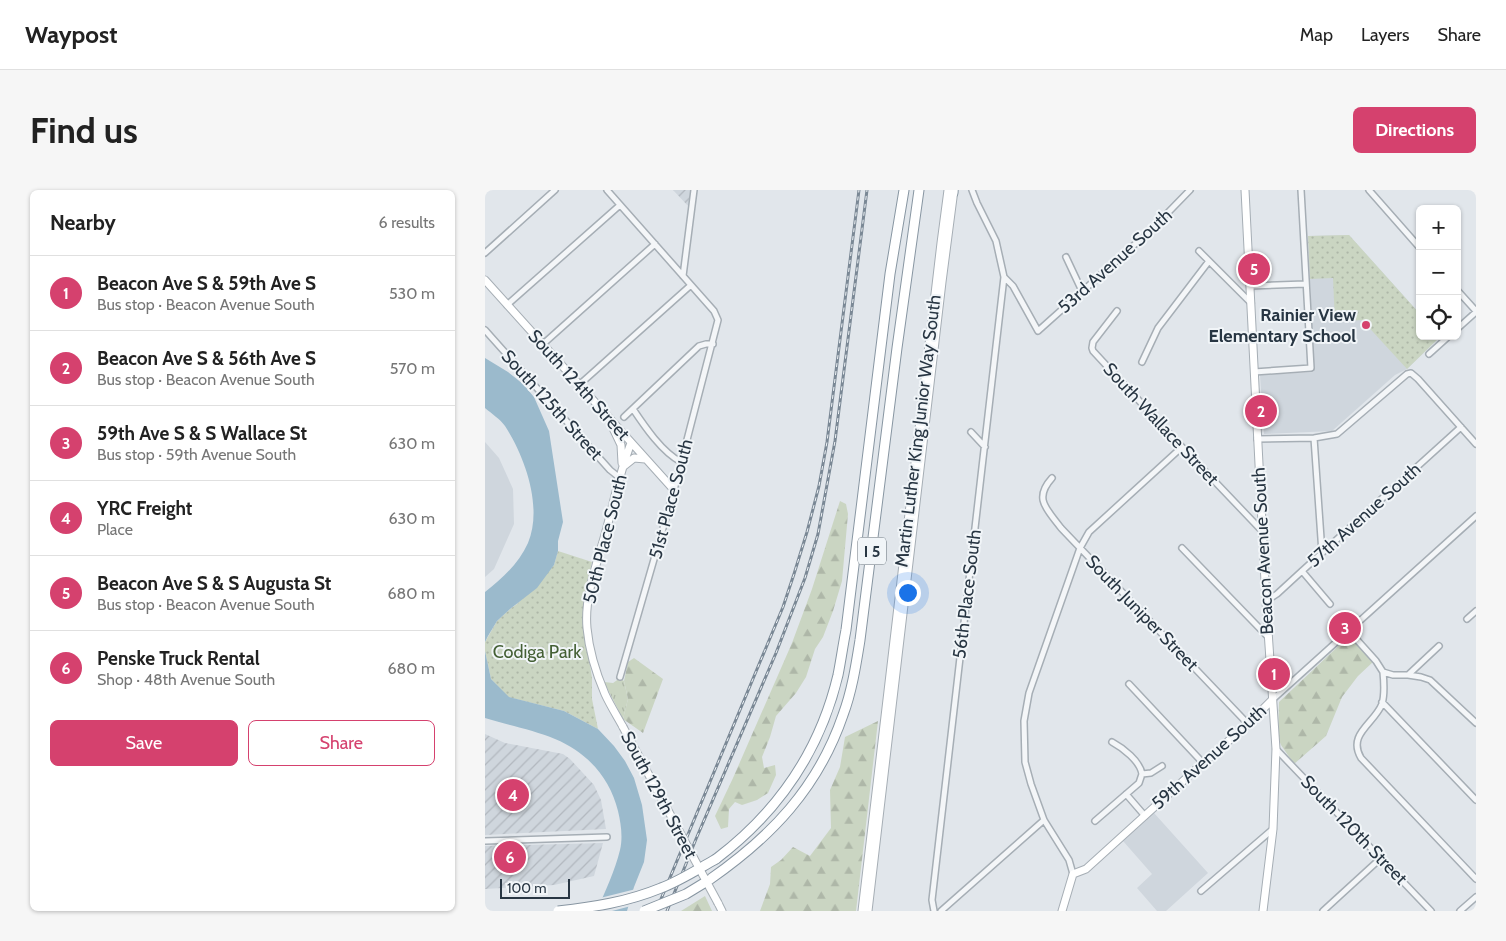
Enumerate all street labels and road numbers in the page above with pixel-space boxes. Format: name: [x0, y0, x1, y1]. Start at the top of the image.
street label: 53rd Avenue South: [1053, 204, 1177, 318]
street label: Martin Luther King Junior Way South: [890, 294, 946, 568]
street label: South 124th Street: [523, 325, 635, 445]
street label: South 125th Street: [497, 345, 607, 465]
street label: South Wallace Street: [1099, 358, 1223, 490]
street label: 51st Place South: [644, 437, 698, 561]
street label: 57th Avenue South: [1303, 458, 1425, 572]
street label: Beacon Avenue South: [1248, 467, 1278, 635]
street label: 50th Place South: [578, 472, 632, 606]
street label: 56th Place South: [948, 528, 986, 660]
road number: I 5: [858, 538, 886, 564]
street label: South Juniper Street: [1081, 550, 1203, 676]
street label: 59th Avenue South: [1147, 700, 1271, 814]
street label: South 129th Street: [616, 727, 702, 863]
street label: South 120th Street: [1296, 771, 1412, 889]

